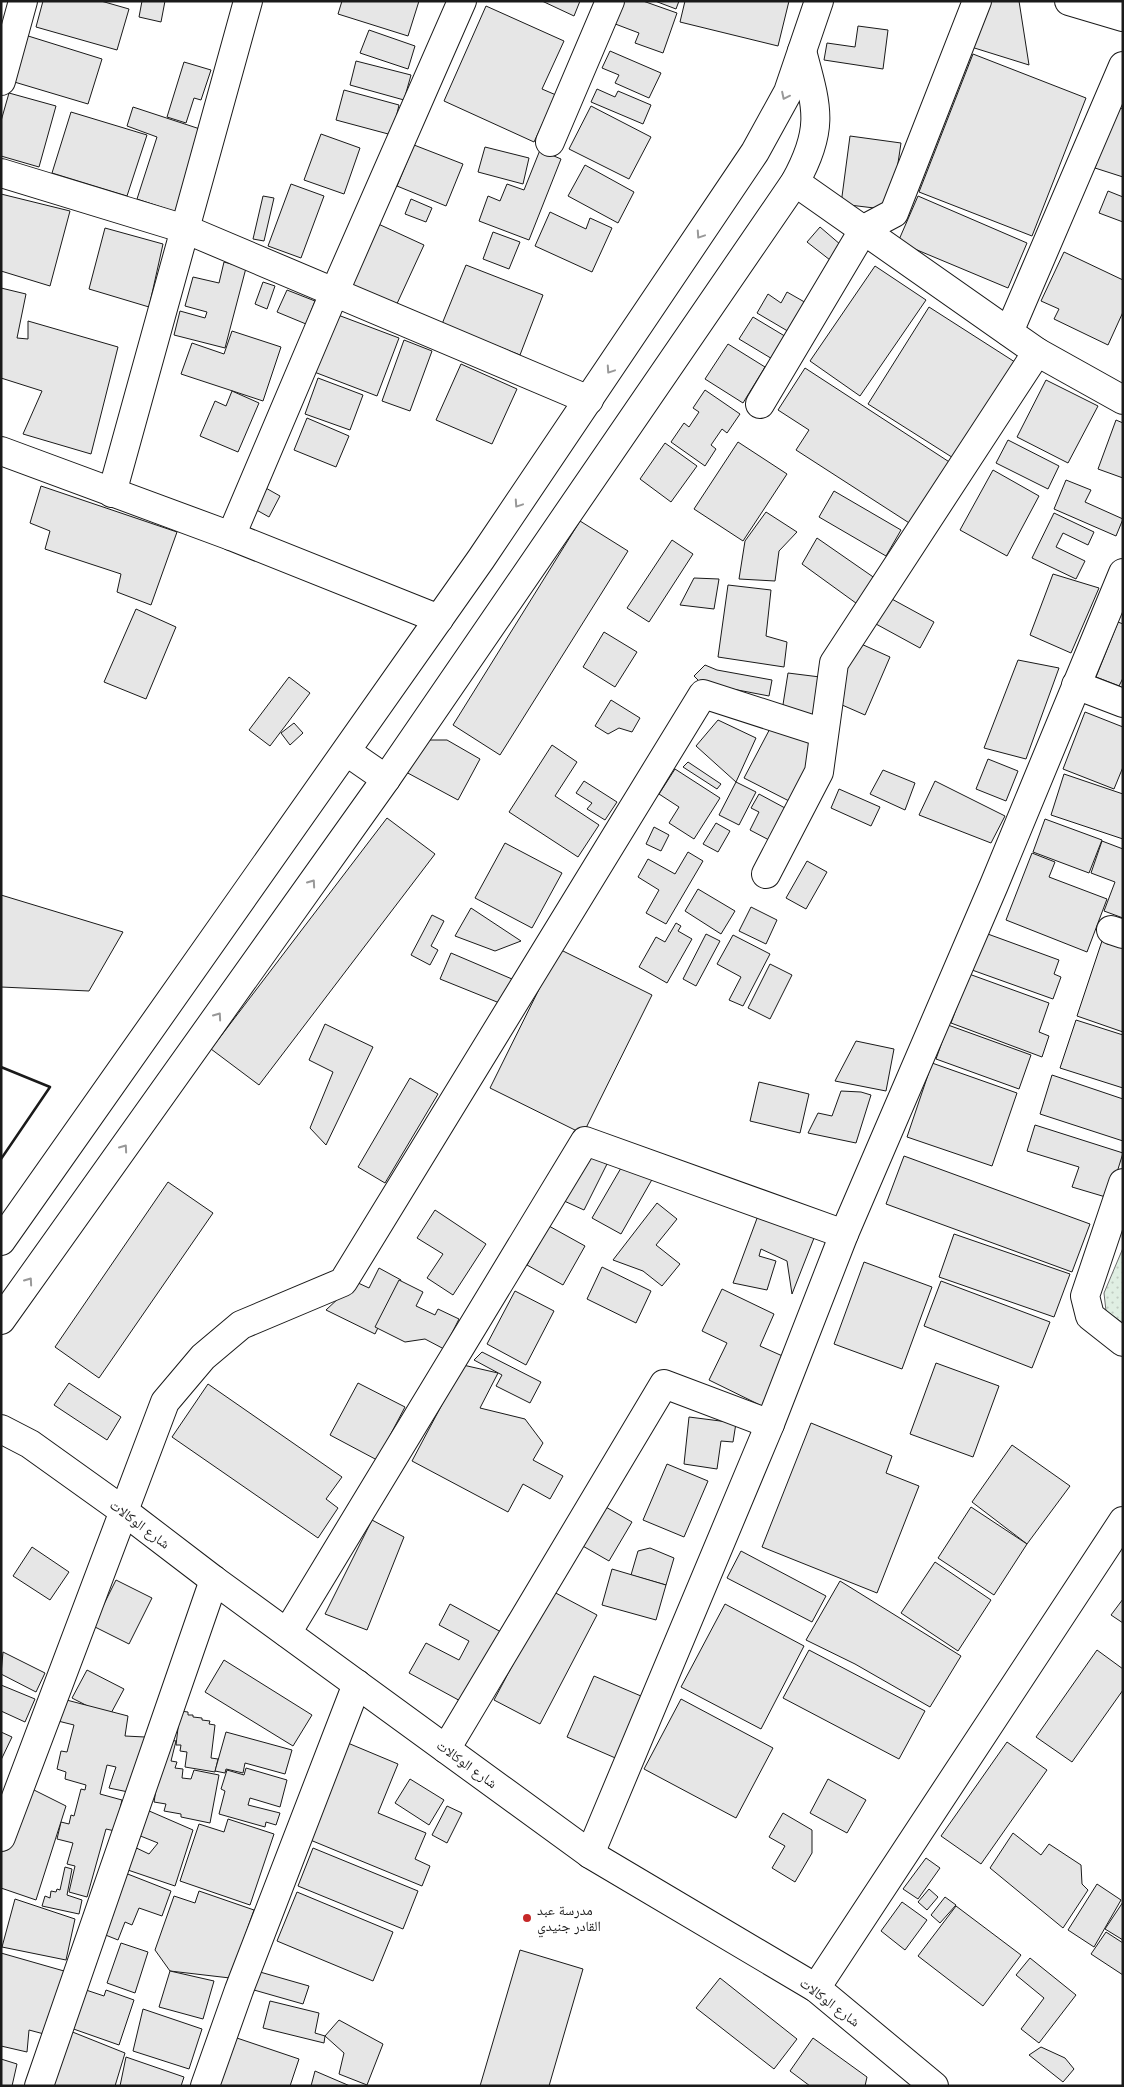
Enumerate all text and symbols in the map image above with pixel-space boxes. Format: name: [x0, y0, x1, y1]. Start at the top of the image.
one-way arrow: [781, 91, 791, 100]
one-way arrow: [697, 229, 706, 238]
one-way arrow: [607, 364, 616, 373]
one-way arrow: [515, 498, 524, 508]
one-way arrow: [306, 879, 315, 889]
one-way arrow: [212, 1012, 221, 1022]
one-way arrow: [118, 1144, 127, 1154]
one-way arrow: [24, 1278, 32, 1287]
street label: شارع الوكالات: [106, 1495, 174, 1553]
street label: شارع الوكالات: [432, 1736, 501, 1793]
place label: مدرسة عبد القادر جنيدي: [537, 1901, 601, 1938]
marker: مدرسة عبد القادر جنيدي: [521, 1912, 533, 1924]
street label: شارع الوكالات: [796, 1973, 864, 2031]

